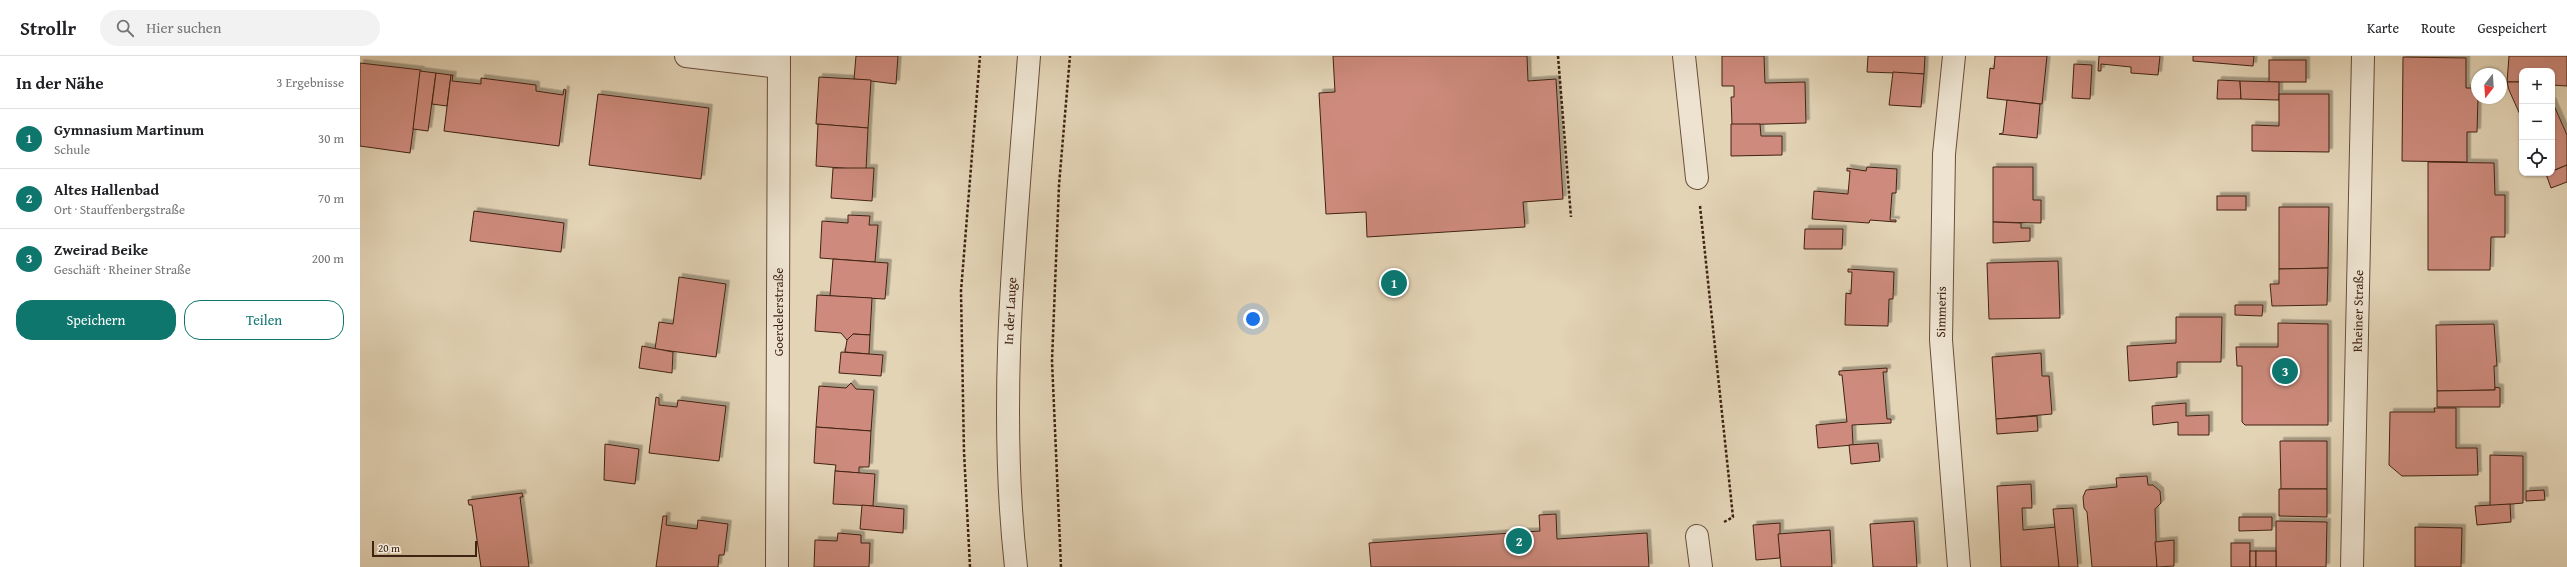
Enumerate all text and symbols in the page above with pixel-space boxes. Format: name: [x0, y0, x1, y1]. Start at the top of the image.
search box: [100, 10, 380, 46]
text: Strollr: [20, 14, 76, 42]
icon: search: [114, 17, 136, 39]
text: Hier suchen: [146, 17, 221, 38]
text: Karte: [2367, 18, 2399, 38]
text: Route: [2421, 18, 2455, 38]
text: Gespeichert: [2477, 18, 2547, 38]
north arrow: [2471, 68, 2507, 104]
map controls: [2519, 68, 2555, 176]
button: +: [2519, 68, 2555, 104]
text: In der Nähe: [16, 70, 104, 95]
text: 3 Ergebnisse: [276, 73, 344, 92]
button: −: [2519, 104, 2555, 140]
text: Gymnasium Martinum: [54, 119, 204, 140]
text: 1: [26, 129, 32, 148]
text: 30 m: [318, 129, 344, 148]
text: Schule: [54, 140, 90, 159]
button: locate: [2519, 140, 2555, 176]
text: Altes Hallenbad: [54, 179, 159, 200]
text: 2: [26, 189, 32, 208]
text: 70 m: [318, 189, 344, 208]
text: Ort · Stauffenbergstraße: [54, 200, 185, 219]
text: Zweirad Beike: [54, 239, 148, 260]
text: 3: [26, 249, 32, 268]
text: 200 m: [312, 249, 344, 268]
text: Geschäft · Rheiner Straße: [54, 260, 191, 279]
street label: Goerdelerstraße: [769, 268, 788, 356]
pin: 1: [1381, 268, 1407, 298]
street label: Rheiner Straße: [2348, 270, 2368, 352]
street label: In der Lauge: [999, 277, 1021, 345]
street label: Simmeris: [1931, 286, 1951, 338]
button: Speichern: [16, 300, 176, 340]
button: Teilen: [184, 300, 344, 340]
your location: [1243, 309, 1263, 329]
pin: 3: [2272, 356, 2298, 386]
pin: 2: [1506, 526, 1532, 556]
scale bar: [372, 539, 477, 558]
text: 20 m: [378, 540, 400, 556]

